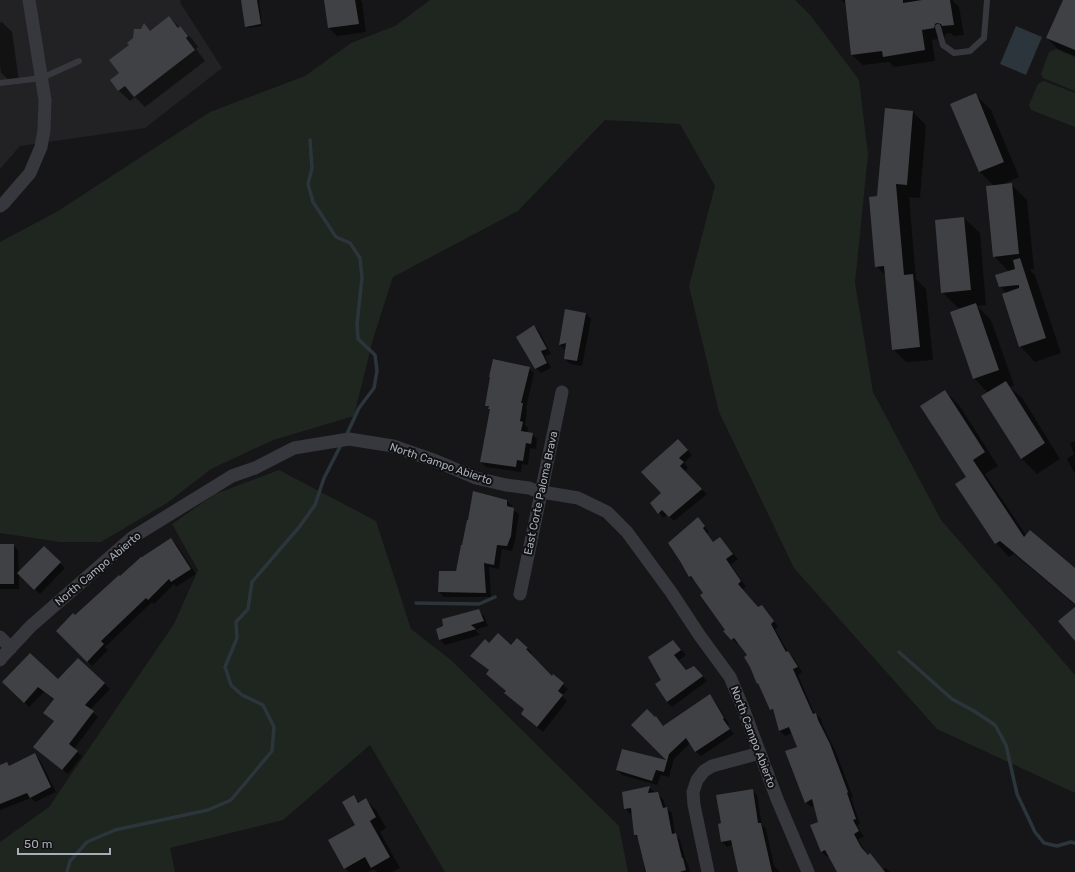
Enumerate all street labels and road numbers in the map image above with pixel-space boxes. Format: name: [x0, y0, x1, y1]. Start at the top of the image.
street label: East Corte Paloma Brava: [522, 430, 560, 556]
street label: North Campo Abierto: [388, 440, 494, 488]
street label: North Campo Abierto: [53, 529, 143, 609]
street label: North Campo Abierto: [728, 684, 778, 790]

